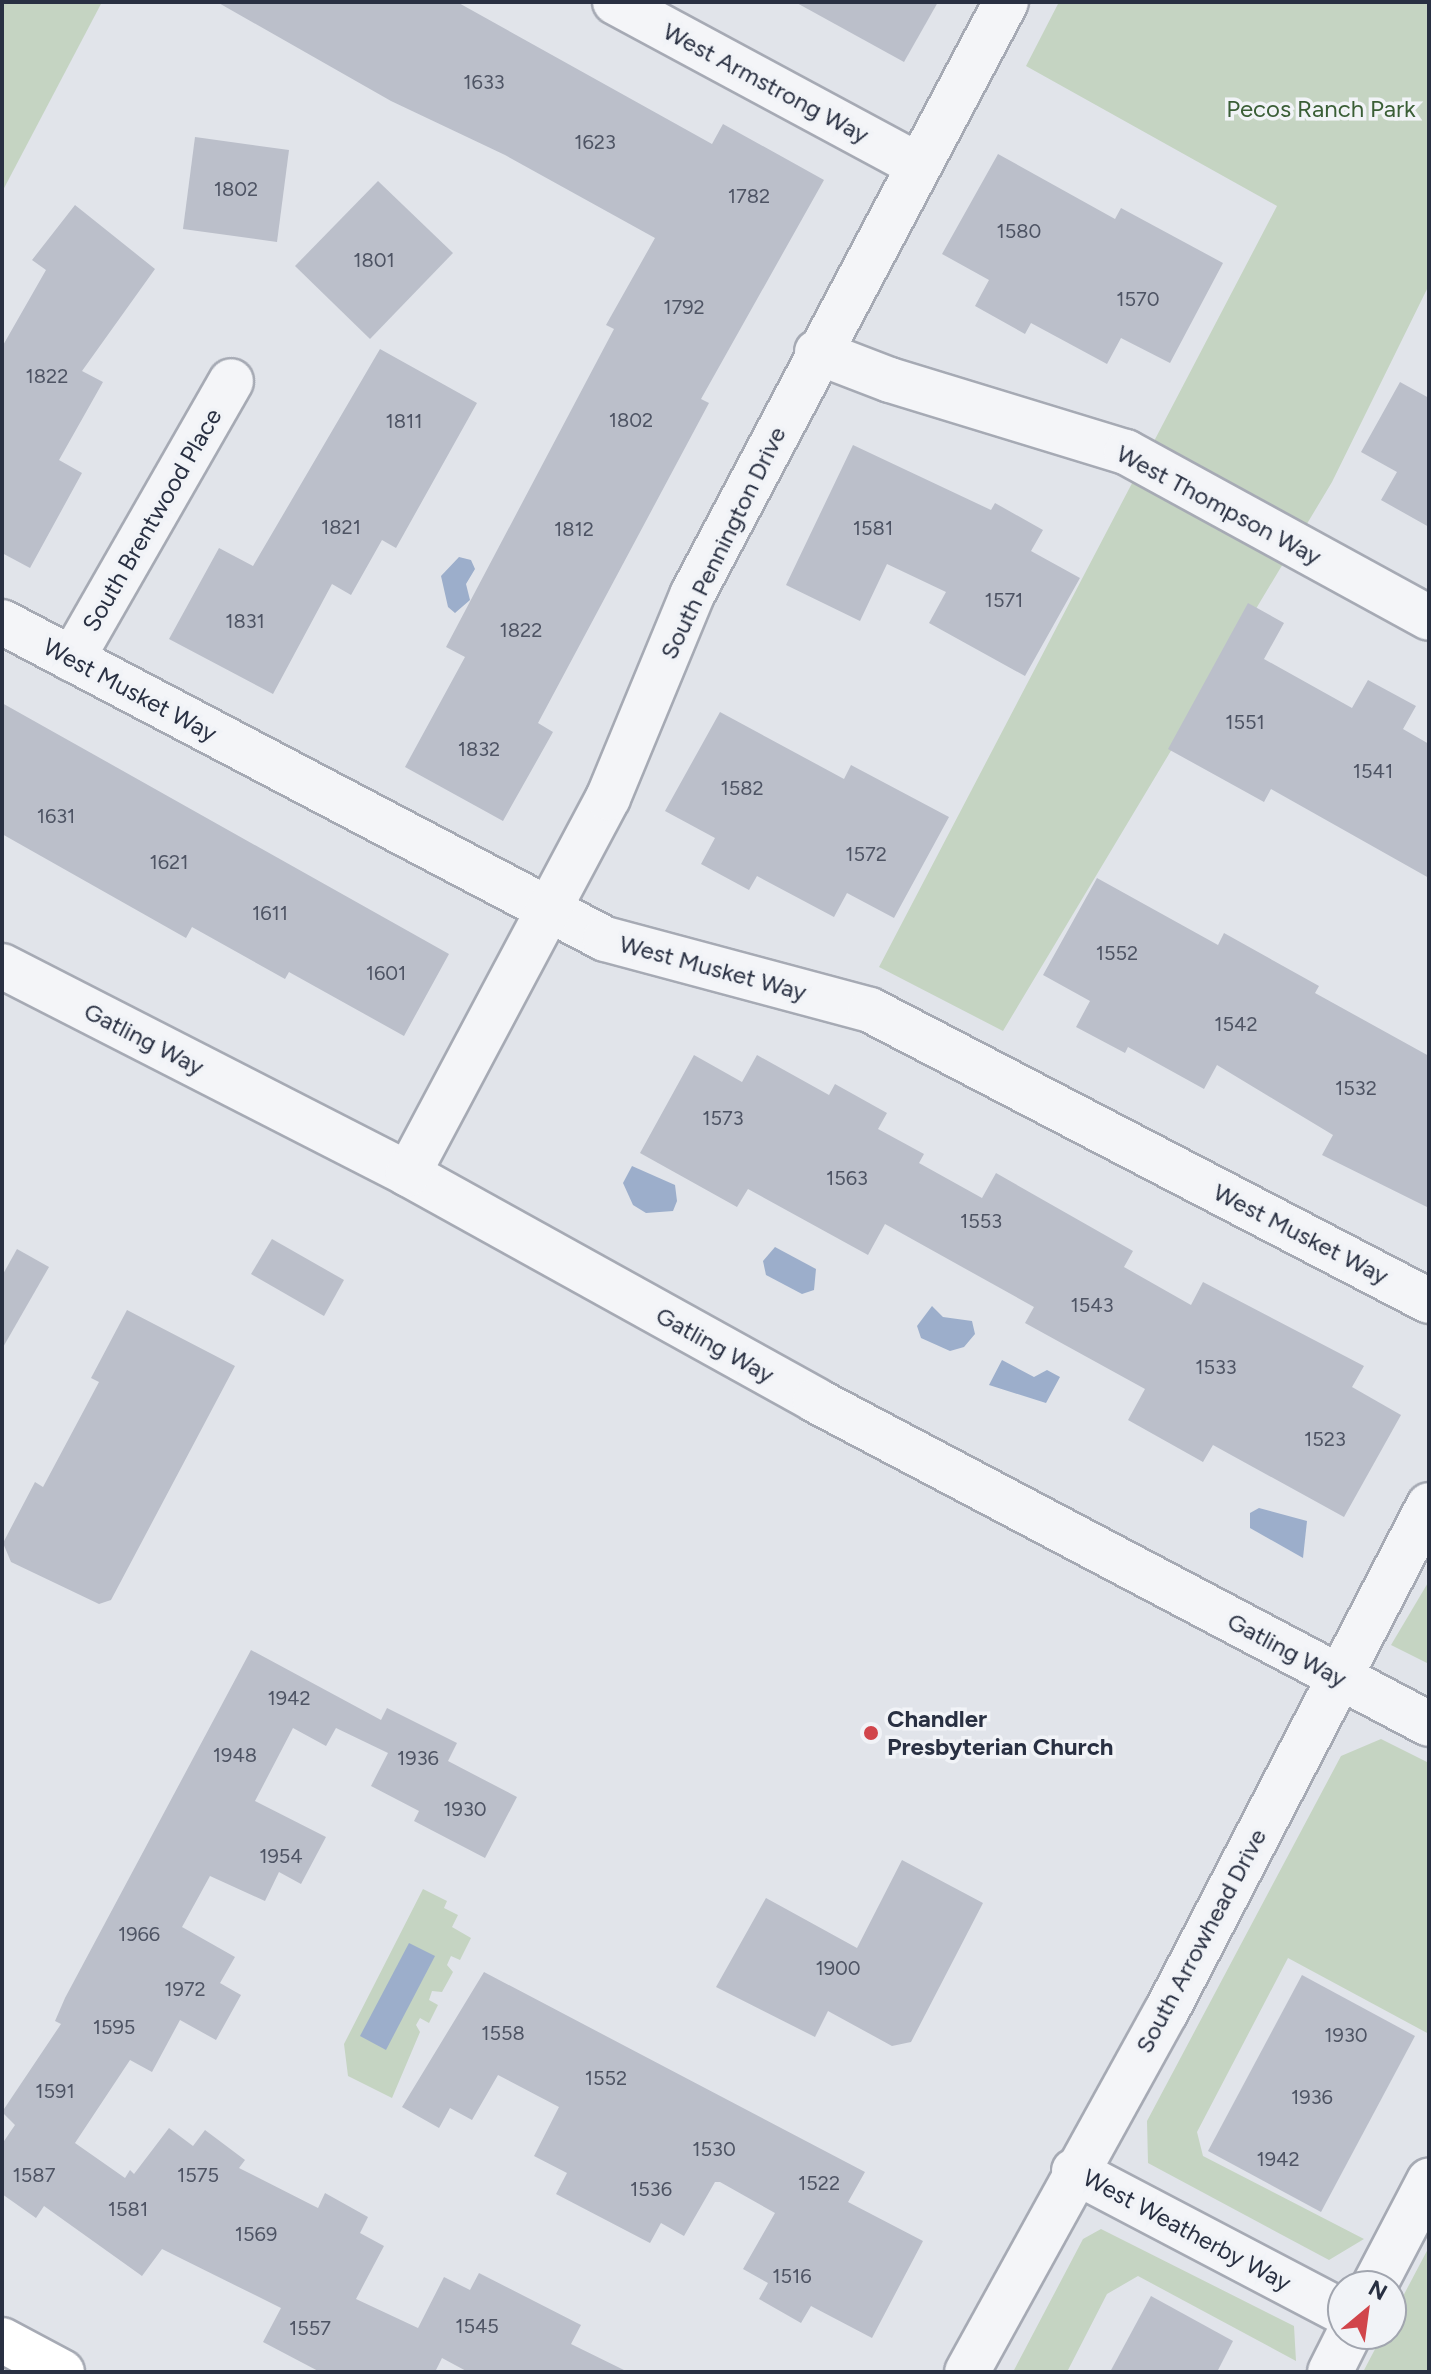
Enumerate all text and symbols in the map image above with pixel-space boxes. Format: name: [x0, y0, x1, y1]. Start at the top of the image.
street label: West Armstrong Way: [658, 17, 874, 149]
house number: 1633: [463, 70, 505, 94]
park label: Pecos Ranch Park: [1226, 95, 1416, 123]
house number: 1623: [574, 130, 616, 154]
house number: 1802: [214, 177, 258, 201]
house number: 1782: [728, 184, 770, 208]
house number: 1580: [997, 219, 1041, 243]
house number: 1801: [353, 248, 395, 272]
house number: 1570: [1116, 287, 1160, 311]
house number: 1792: [663, 295, 705, 319]
house number: 1822: [26, 364, 68, 388]
street label: South Brentwood Place: [76, 403, 228, 637]
house number: 1802: [609, 408, 653, 432]
house number: 1811: [385, 409, 423, 433]
street label: South Pennington Drive: [654, 422, 792, 664]
street label: West Thompson Way: [1112, 439, 1326, 571]
house number: 1821: [321, 515, 361, 539]
house number: 1581: [853, 516, 893, 540]
house number: 1812: [554, 517, 594, 541]
house number: 1571: [985, 588, 1023, 612]
house number: 1831: [225, 609, 265, 633]
house number: 1822: [500, 618, 542, 642]
street label: West Musket Way: [38, 632, 222, 748]
house number: 1551: [1225, 710, 1265, 734]
house number: 1832: [458, 737, 500, 761]
house number: 1541: [1353, 759, 1393, 783]
house number: 1582: [720, 776, 764, 800]
house number: 1631: [37, 804, 75, 828]
house number: 1572: [845, 842, 887, 866]
house number: 1621: [149, 850, 189, 874]
house number: 1611: [252, 901, 288, 925]
street label: West Musket Way: [616, 929, 810, 1007]
house number: 1552: [1096, 941, 1138, 965]
house number: 1601: [366, 961, 406, 985]
street label: Gatling Way: [79, 997, 209, 1081]
house number: 1542: [1214, 1012, 1258, 1036]
house number: 1532: [1335, 1076, 1377, 1100]
house number: 1573: [702, 1106, 744, 1130]
house number: 1563: [826, 1166, 868, 1190]
street label: West Musket Way: [1209, 1177, 1393, 1291]
house number: 1553: [960, 1209, 1002, 1233]
house number: 1543: [1070, 1293, 1114, 1317]
street label: Gatling Way: [651, 1301, 779, 1389]
house number: 1533: [1195, 1355, 1237, 1379]
house number: 1523: [1304, 1427, 1346, 1451]
street label: Gatling Way: [1223, 1607, 1351, 1693]
house number: 1942: [267, 1686, 311, 1710]
place label: Chandler Presbyterian Church: [887, 1705, 1113, 1761]
marker: Chandler Presbyterian Church: [862, 1724, 880, 1742]
house number: 1948: [213, 1743, 257, 1767]
house number: 1936: [397, 1746, 439, 1770]
house number: 1930: [443, 1797, 487, 1821]
street label: South Arrowhead Drive: [1130, 1824, 1272, 2058]
house number: 1954: [259, 1844, 303, 1868]
house number: 1966: [118, 1922, 160, 1946]
house number: 1900: [815, 1956, 861, 1980]
house number: 1972: [164, 1977, 206, 2001]
house number: 1595: [93, 2015, 135, 2039]
house number: 1558: [481, 2021, 525, 2045]
house number: 1930: [1324, 2023, 1368, 2047]
house number: 1552: [585, 2066, 627, 2090]
house number: 1591: [35, 2079, 75, 2103]
house number: 1936: [1291, 2085, 1333, 2109]
house number: 1530: [692, 2137, 736, 2161]
house number: 1942: [1256, 2147, 1300, 2171]
house number: 1587: [13, 2163, 55, 2187]
house number: 1575: [177, 2163, 219, 2187]
street label: West Weatherby Way: [1078, 2163, 1296, 2297]
house number: 1522: [798, 2171, 840, 2195]
house number: 1536: [630, 2177, 672, 2201]
house number: 1581: [108, 2197, 148, 2221]
house number: 1569: [235, 2222, 277, 2246]
house number: 1516: [772, 2264, 812, 2288]
north arrow: [1327, 2270, 1407, 2350]
text: N: [1364, 2274, 1392, 2306]
house number: 1545: [455, 2314, 499, 2338]
house number: 1557: [289, 2316, 331, 2340]

